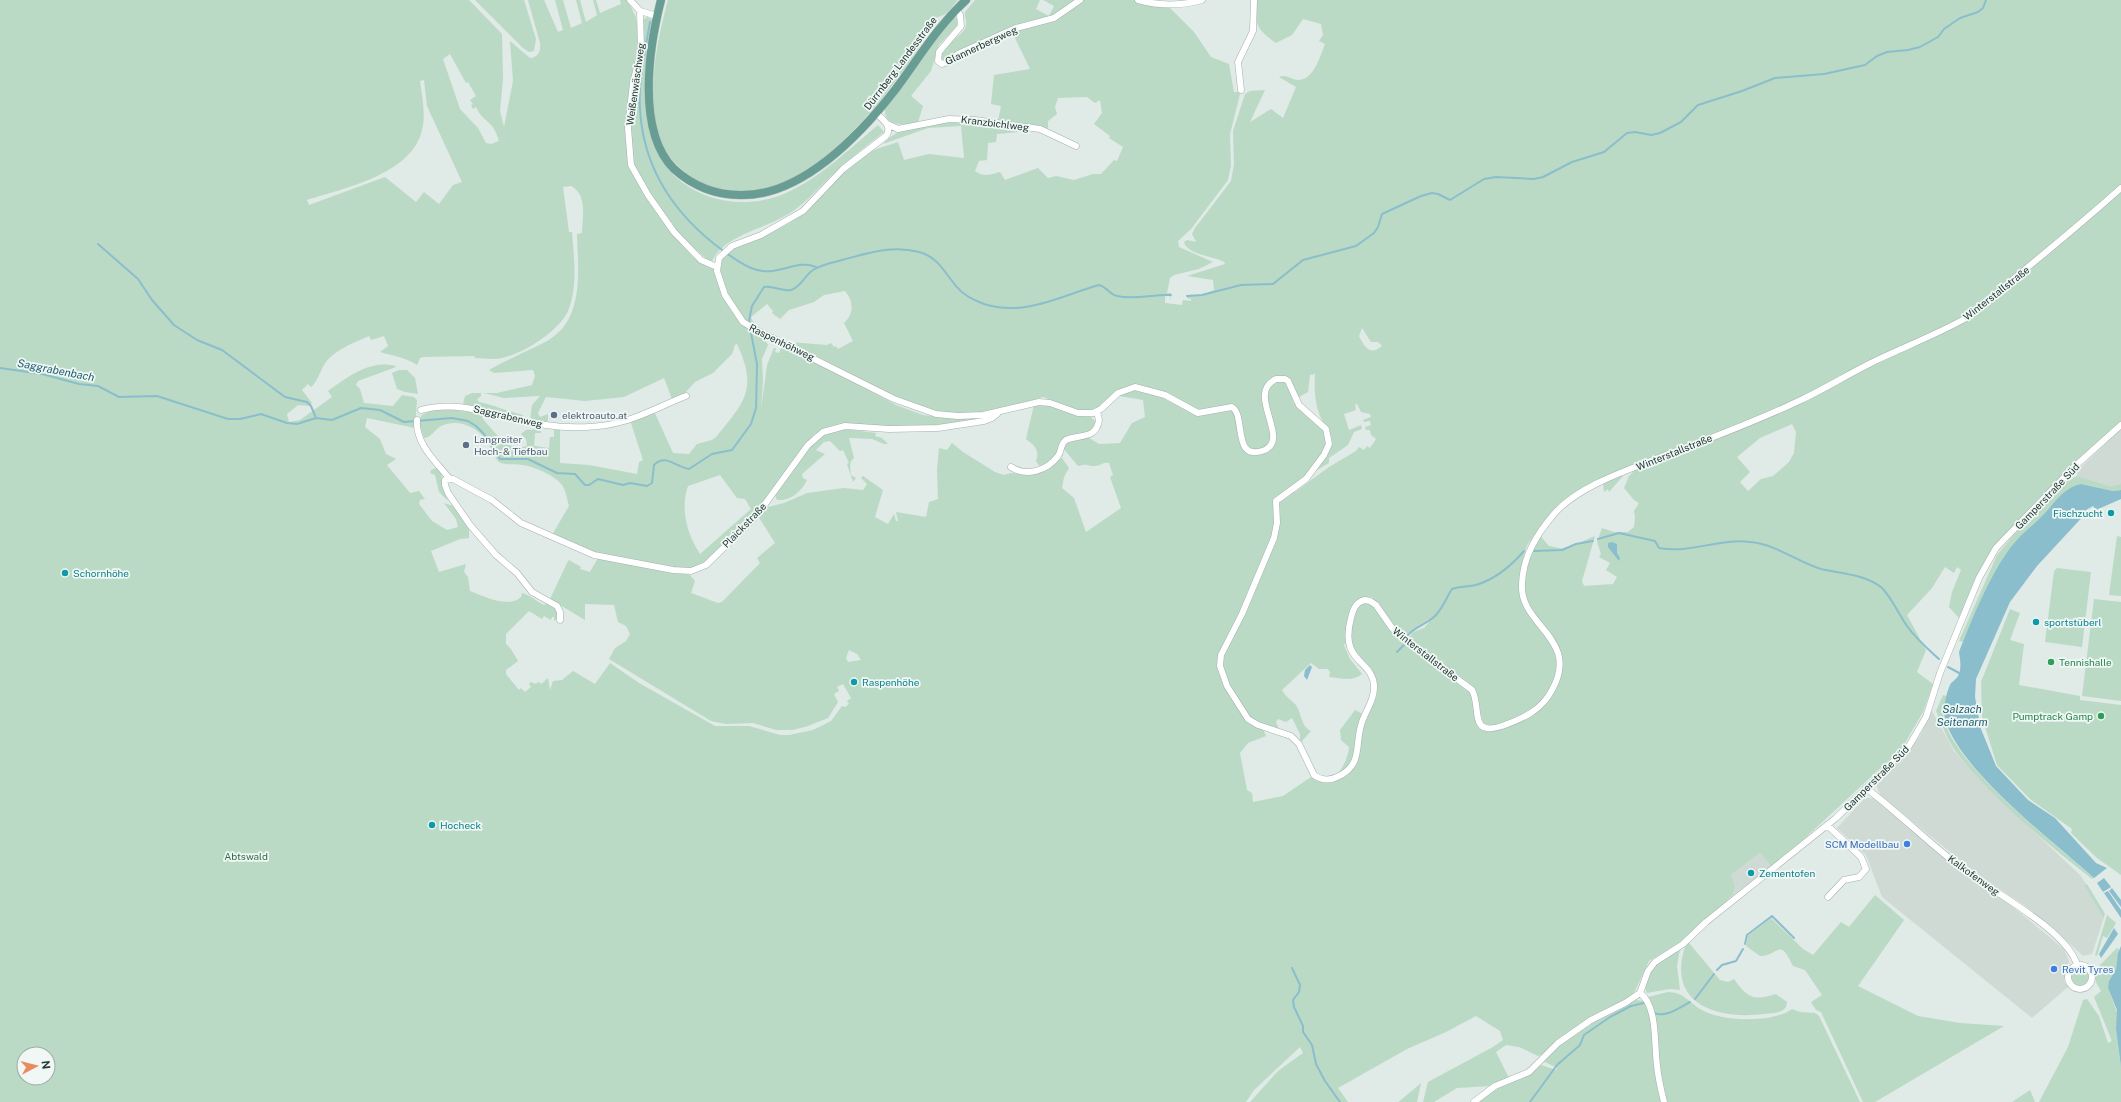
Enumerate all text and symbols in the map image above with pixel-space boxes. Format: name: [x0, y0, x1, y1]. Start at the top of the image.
street label: Dürrnberg Landesstraße: [861, 14, 939, 112]
street label: Glannerbergweg: [943, 23, 1019, 67]
street label: Weißenwäschweg: [623, 42, 647, 126]
street label: Kranzbichlweg: [960, 113, 1030, 133]
street label: Winterstallstraße: [1961, 263, 2032, 323]
street label: Raspenhöhweg: [747, 321, 817, 363]
water label: Saggrabenbach: [16, 357, 96, 383]
street label: Saggrabenweg: [472, 402, 544, 430]
place label: elektroauto.at: [562, 409, 627, 421]
marker: elektroauto.at: [549, 410, 559, 420]
street label: Winterstallstraße: [1634, 431, 1714, 473]
place label: Langreiter Hoch- & Tiefbau: [474, 433, 548, 457]
marker: Langreiter Hoch- & Tiefbau: [461, 440, 471, 450]
street label: Gamperstraße Süd: [2012, 460, 2082, 532]
street label: Plaickstraße: [720, 500, 769, 550]
place label: Fischzucht: [2053, 507, 2103, 519]
marker: Fischzucht: [2106, 508, 2116, 518]
place label: Schornhöhe: [73, 567, 129, 579]
marker: Schornhöhe: [60, 568, 70, 578]
place label: sportstüberl: [2044, 616, 2102, 628]
marker: sportstüberl: [2031, 617, 2041, 627]
street label: Winterstallstraße: [1391, 624, 1462, 684]
place label: Tennishalle: [2059, 656, 2112, 668]
marker: Tennishalle: [2046, 657, 2056, 667]
place label: Raspenhöhe: [862, 676, 920, 688]
marker: Raspenhöhe: [849, 677, 859, 687]
water label: Salzach Seitenarm: [1936, 703, 1988, 728]
place label: Pumptrack Gamp: [2012, 710, 2093, 722]
marker: Pumptrack Gamp: [2096, 711, 2106, 721]
street label: Gamperstraße Süd: [1841, 743, 1911, 813]
place label: Hocheck: [440, 819, 481, 831]
marker: Hocheck: [427, 820, 437, 830]
place label: SCM Modellbau: [1825, 838, 1899, 850]
marker: SCM Modellbau: [1902, 839, 1912, 849]
park label: Abtswald: [224, 850, 268, 862]
street label: Kalkofenweg: [1946, 852, 2002, 898]
place label: Zementofen: [1759, 867, 1816, 879]
marker: Zementofen: [1746, 868, 1756, 878]
place label: Revit Tyres: [2062, 963, 2113, 975]
marker: Revit Tyres: [2049, 964, 2059, 974]
north arrow: [16, 1046, 56, 1086]
text: N: [39, 1060, 52, 1070]

